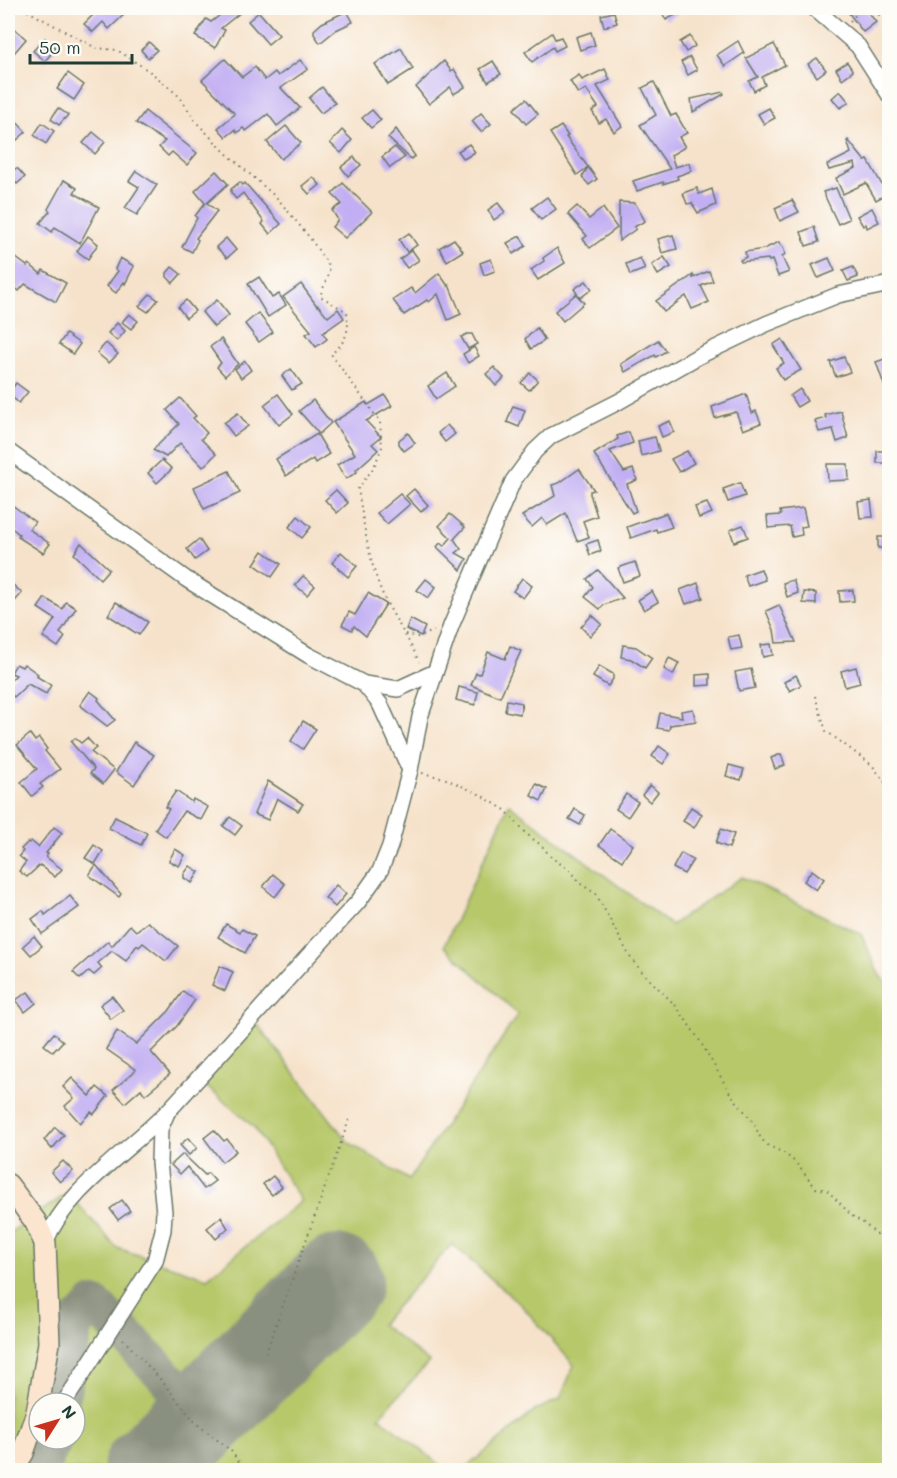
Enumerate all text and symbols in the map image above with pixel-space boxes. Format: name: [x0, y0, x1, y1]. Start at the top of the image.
scale bar: [30, 27, 132, 65]
text: 50 m: [39, 35, 81, 59]
north arrow: [27, 1391, 87, 1451]
text: N: [57, 1400, 81, 1423]

